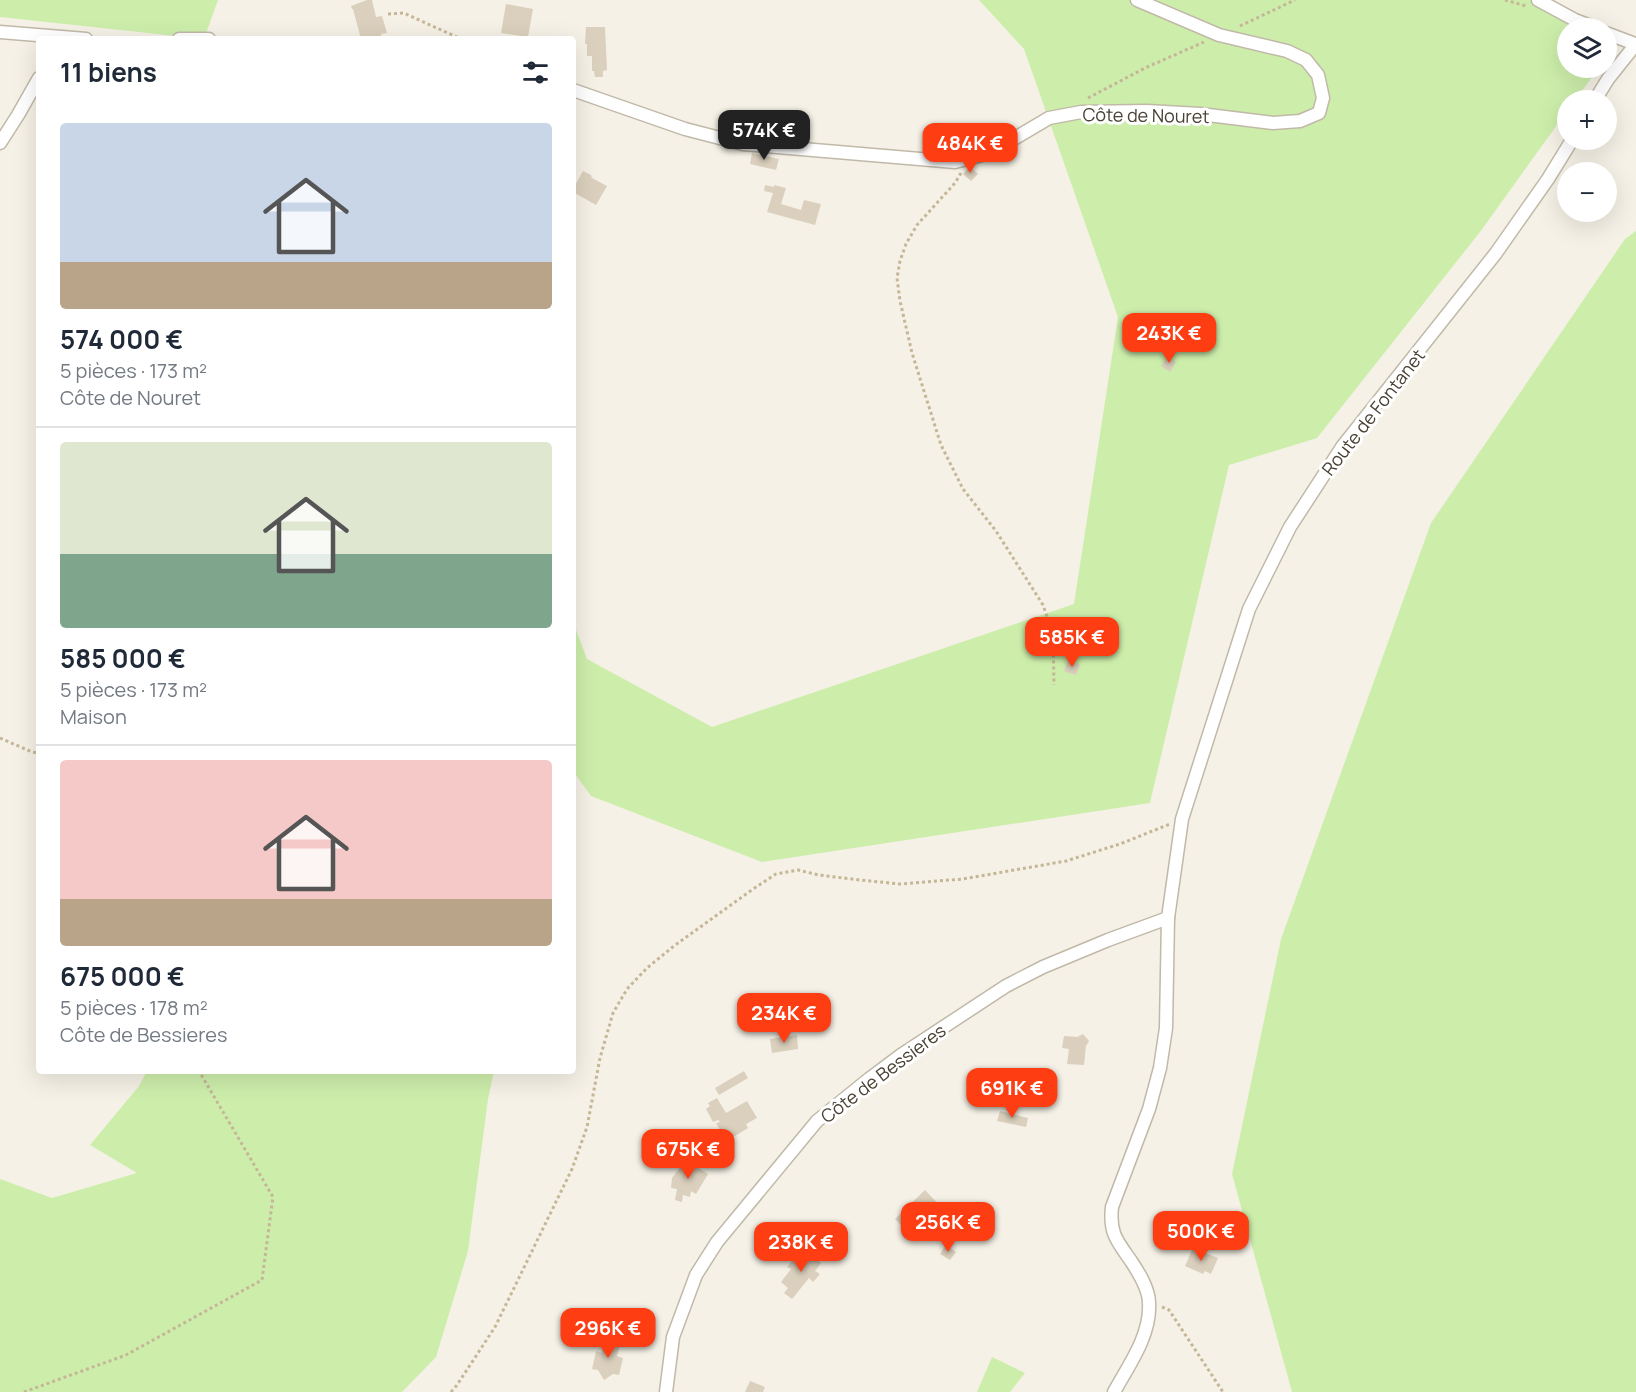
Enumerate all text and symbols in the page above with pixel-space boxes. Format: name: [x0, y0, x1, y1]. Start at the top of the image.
map controls: [1557, 18, 1617, 222]
button: layers: [1557, 18, 1617, 78]
text: 11 biens: [60, 54, 157, 90]
icon: filters: [519, 56, 552, 89]
button: +: [1557, 90, 1617, 150]
street label: Côte de Nouret: [1082, 102, 1210, 128]
pin: 574K €: [715, 110, 813, 161]
text: 574K €: [732, 116, 796, 143]
pin: 484K €: [921, 123, 1019, 174]
text: 484K €: [937, 129, 1003, 156]
icon: home: [252, 162, 360, 270]
button: −: [1557, 162, 1617, 222]
pin: 243K €: [1120, 313, 1218, 364]
text: 243K €: [1136, 319, 1202, 346]
text: 574 000 €: [60, 321, 183, 357]
street label: Route de Fontanet: [1316, 344, 1430, 480]
text: 5 pièces · 173 m²: [60, 357, 207, 384]
text: Côte de Nouret: [60, 384, 201, 411]
icon: home: [252, 481, 360, 589]
pin: 585K €: [1023, 617, 1121, 668]
text: 585K €: [1039, 623, 1105, 650]
text: 585 000 €: [60, 640, 186, 676]
text: 5 pièces · 173 m²: [60, 676, 207, 703]
text: Maison: [60, 703, 127, 730]
icon: home: [252, 799, 360, 907]
text: 675 000 €: [60, 958, 185, 994]
pin: 234K €: [735, 993, 833, 1044]
text: 5 pièces · 178 m²: [60, 994, 208, 1021]
text: 234K €: [751, 999, 817, 1026]
street label: Côte de Bessieres: [816, 1018, 950, 1128]
text: Côte de Bessieres: [60, 1021, 228, 1048]
pin: 691K €: [963, 1068, 1061, 1119]
text: 691K €: [980, 1074, 1044, 1101]
pin: 675K €: [639, 1129, 737, 1180]
text: 675K €: [655, 1135, 721, 1162]
pin: 256K €: [899, 1202, 997, 1253]
text: 256K €: [915, 1208, 981, 1235]
pin: 500K €: [1152, 1211, 1250, 1262]
text: 500K €: [1167, 1217, 1235, 1244]
pin: 238K €: [752, 1222, 850, 1273]
text: 238K €: [768, 1228, 834, 1255]
pin: 296K €: [559, 1308, 657, 1359]
text: 296K €: [575, 1314, 641, 1341]

